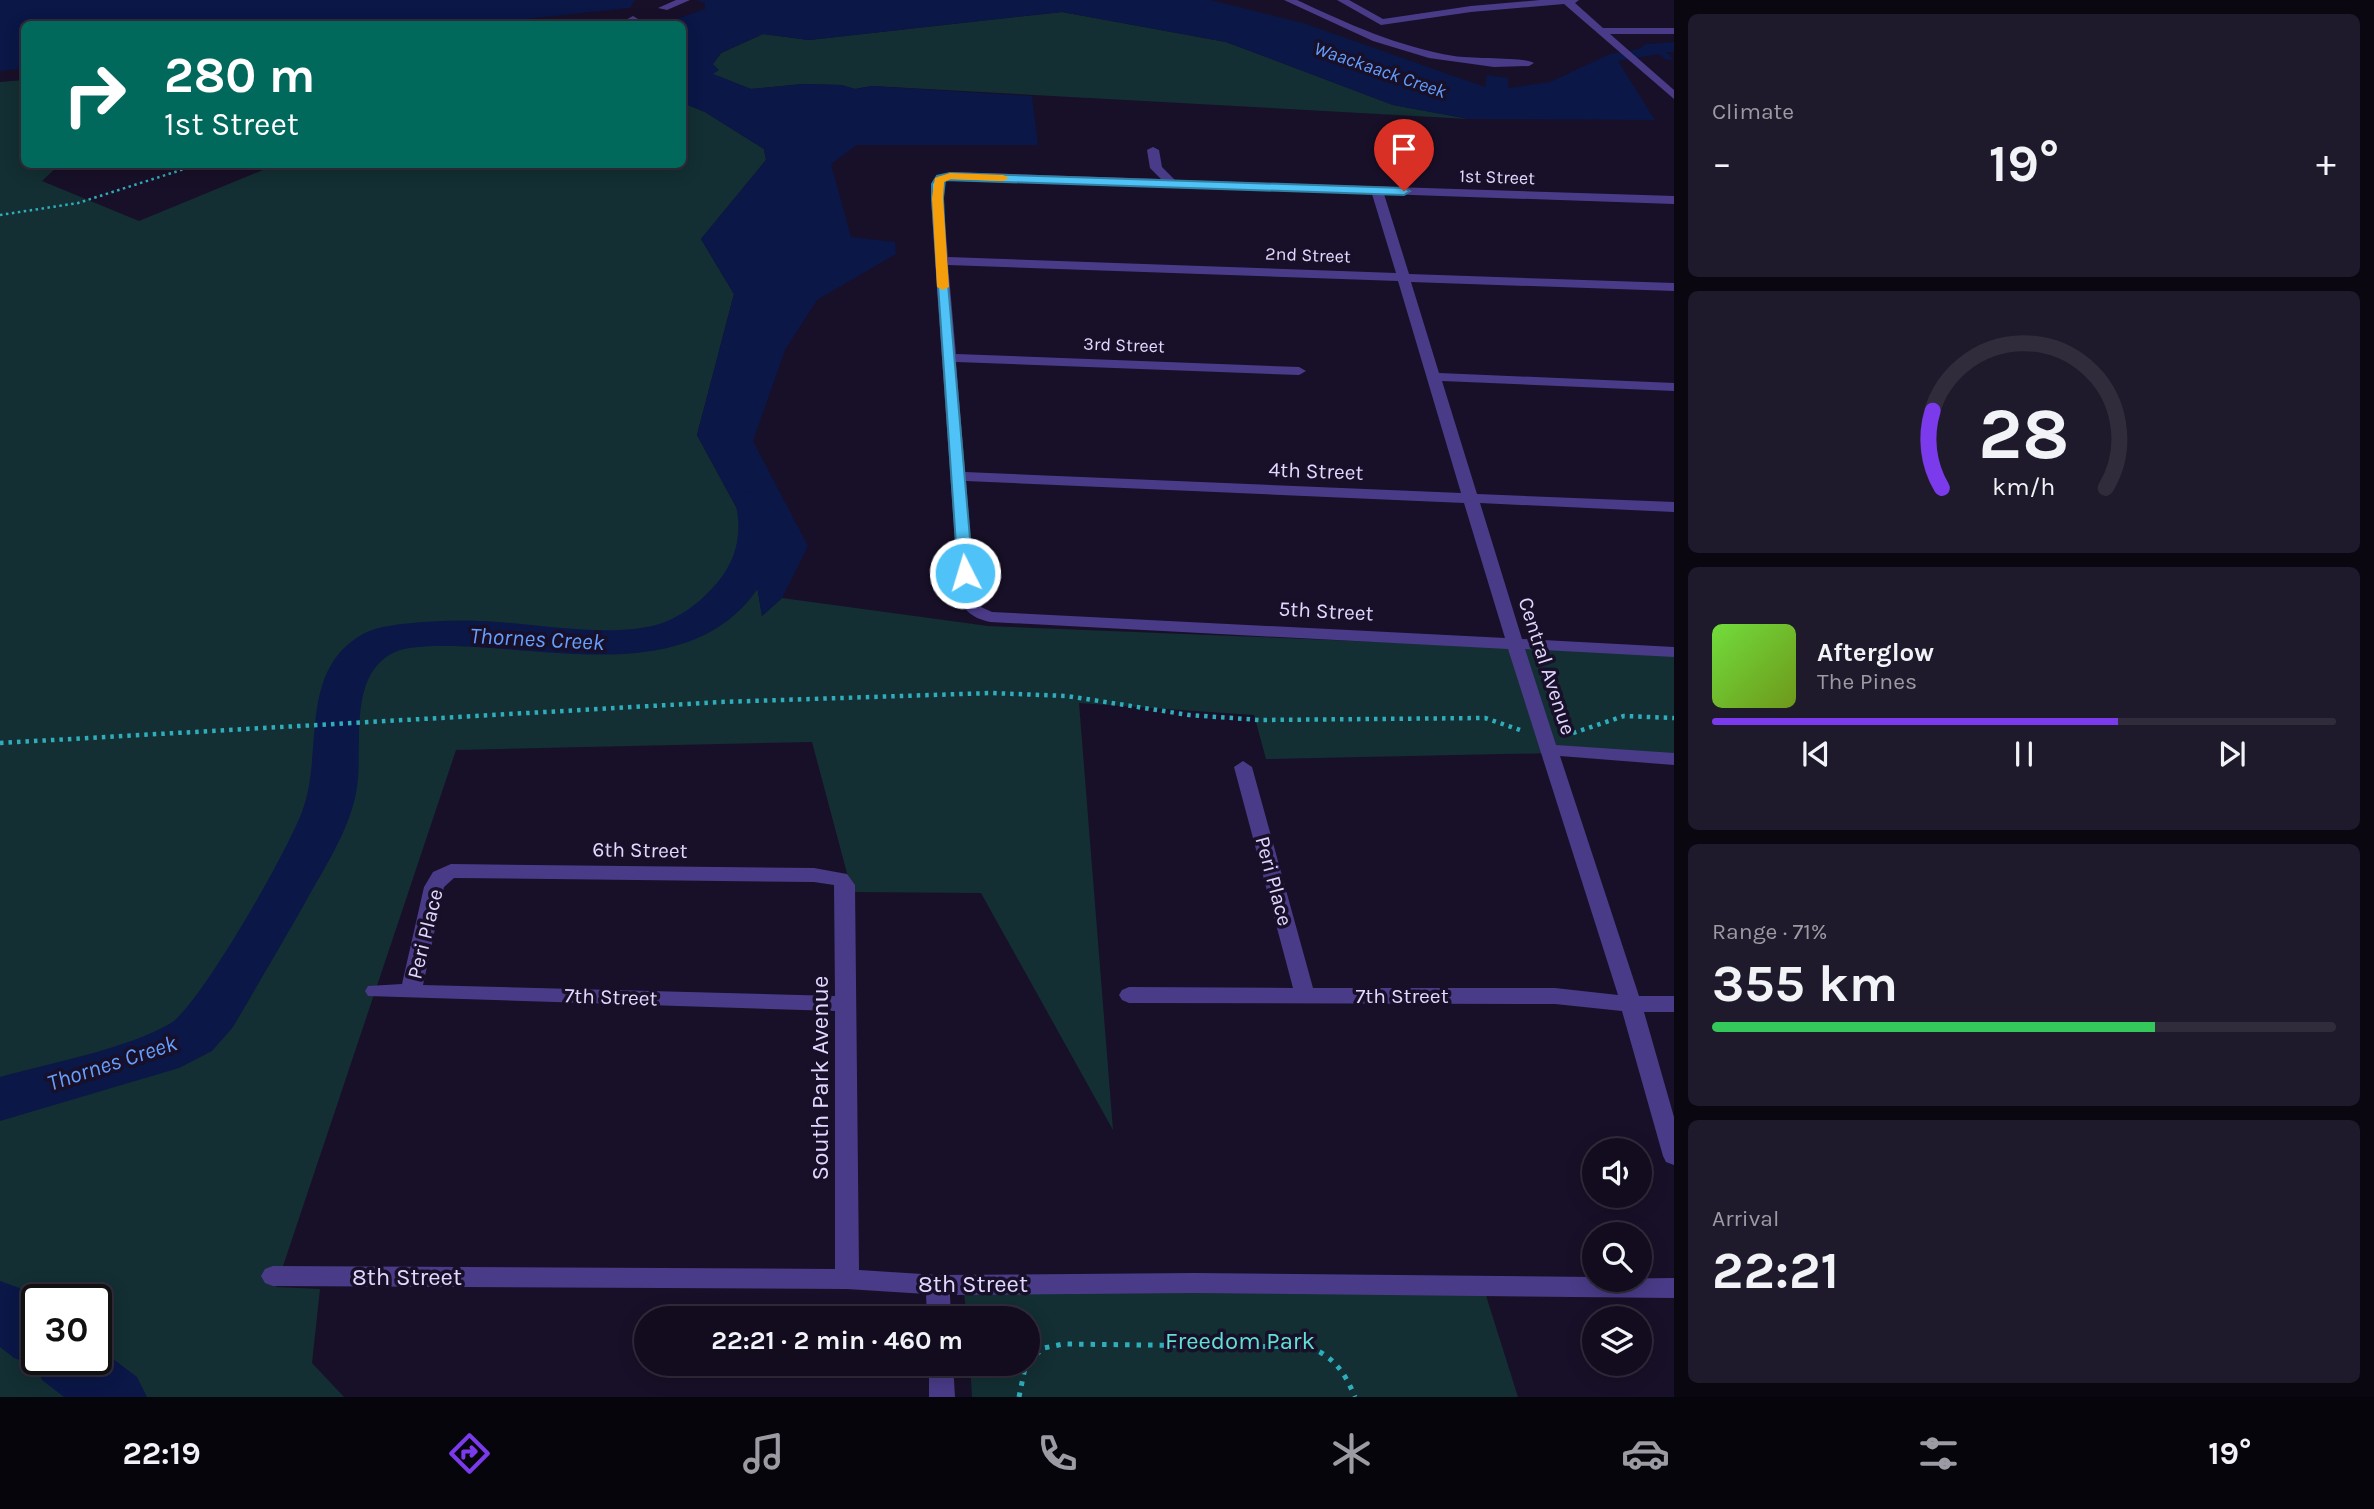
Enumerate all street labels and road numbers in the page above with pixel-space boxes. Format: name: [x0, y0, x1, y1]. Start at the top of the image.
street label: 1st Street: [1459, 165, 1536, 189]
street label: 2nd Street: [1265, 243, 1351, 267]
street label: 3rd Street: [1083, 333, 1165, 357]
street label: 4th Street: [1268, 457, 1364, 485]
street label: Central Avenue: [1513, 594, 1581, 738]
street label: 5th Street: [1278, 597, 1374, 625]
street label: Peri Place: [1251, 833, 1297, 929]
street label: 6th Street: [592, 837, 688, 863]
street label: Peri Place: [402, 886, 448, 982]
street label: South Park Avenue: [806, 976, 834, 1180]
street label: 7th Street: [564, 983, 658, 1011]
street label: 7th Street: [1355, 984, 1449, 1008]
street label: 8th Street: [352, 1263, 462, 1291]
street label: 8th Street: [918, 1270, 1028, 1298]

